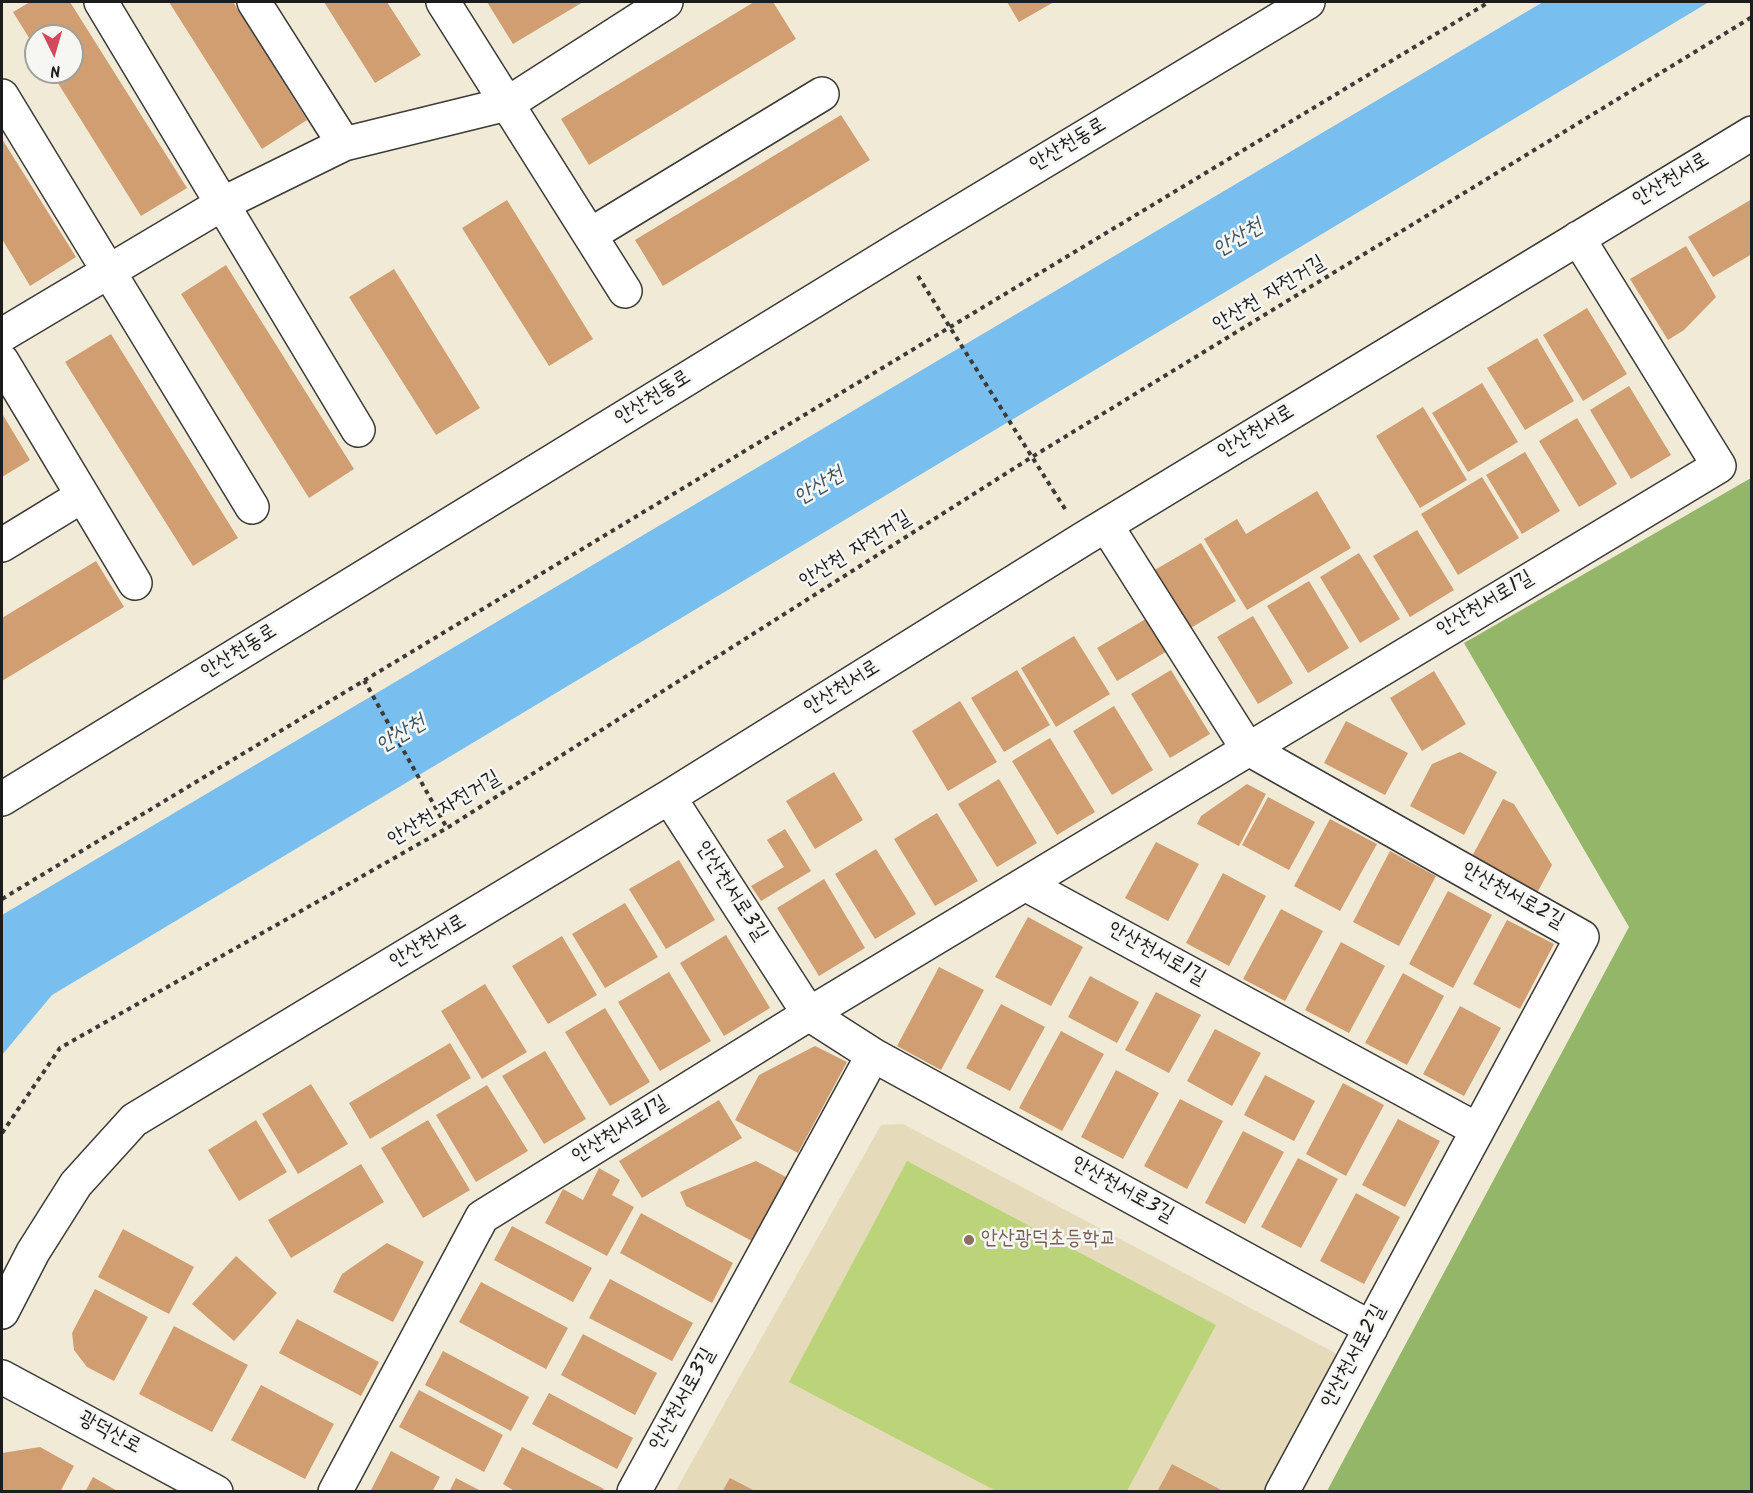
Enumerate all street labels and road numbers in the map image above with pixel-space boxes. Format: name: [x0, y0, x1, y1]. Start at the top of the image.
street label: 안산천동로: [1026, 113, 1112, 179]
street label: 안산천서로: [1629, 148, 1715, 214]
street label: 안산천 자전거길: [1209, 252, 1331, 338]
street label: 안산천동로: [611, 366, 697, 432]
street label: 안산천서로: [1214, 400, 1300, 466]
street label: 안산천 자전거길: [796, 507, 916, 595]
street label: 안산천서로1길: [1433, 566, 1539, 644]
street label: 안산천동로: [197, 620, 283, 686]
street label: 안산천서로: [800, 656, 886, 722]
street label: 안산천 자전거길: [384, 767, 506, 853]
street label: 안산천서로3길: [689, 838, 771, 946]
street label: 안산천서로2길: [1456, 858, 1568, 936]
street label: 안산천서로: [386, 910, 472, 976]
street label: 안산천서로1길: [1103, 918, 1209, 992]
street label: 안산천서로1길: [569, 1092, 673, 1170]
street label: 안산천서로3길: [1066, 1152, 1178, 1230]
street label: 안산천서로2길: [1317, 1301, 1393, 1413]
street label: 안산천서로3길: [645, 1344, 723, 1456]
street label: 광덕산로: [73, 1407, 145, 1461]

